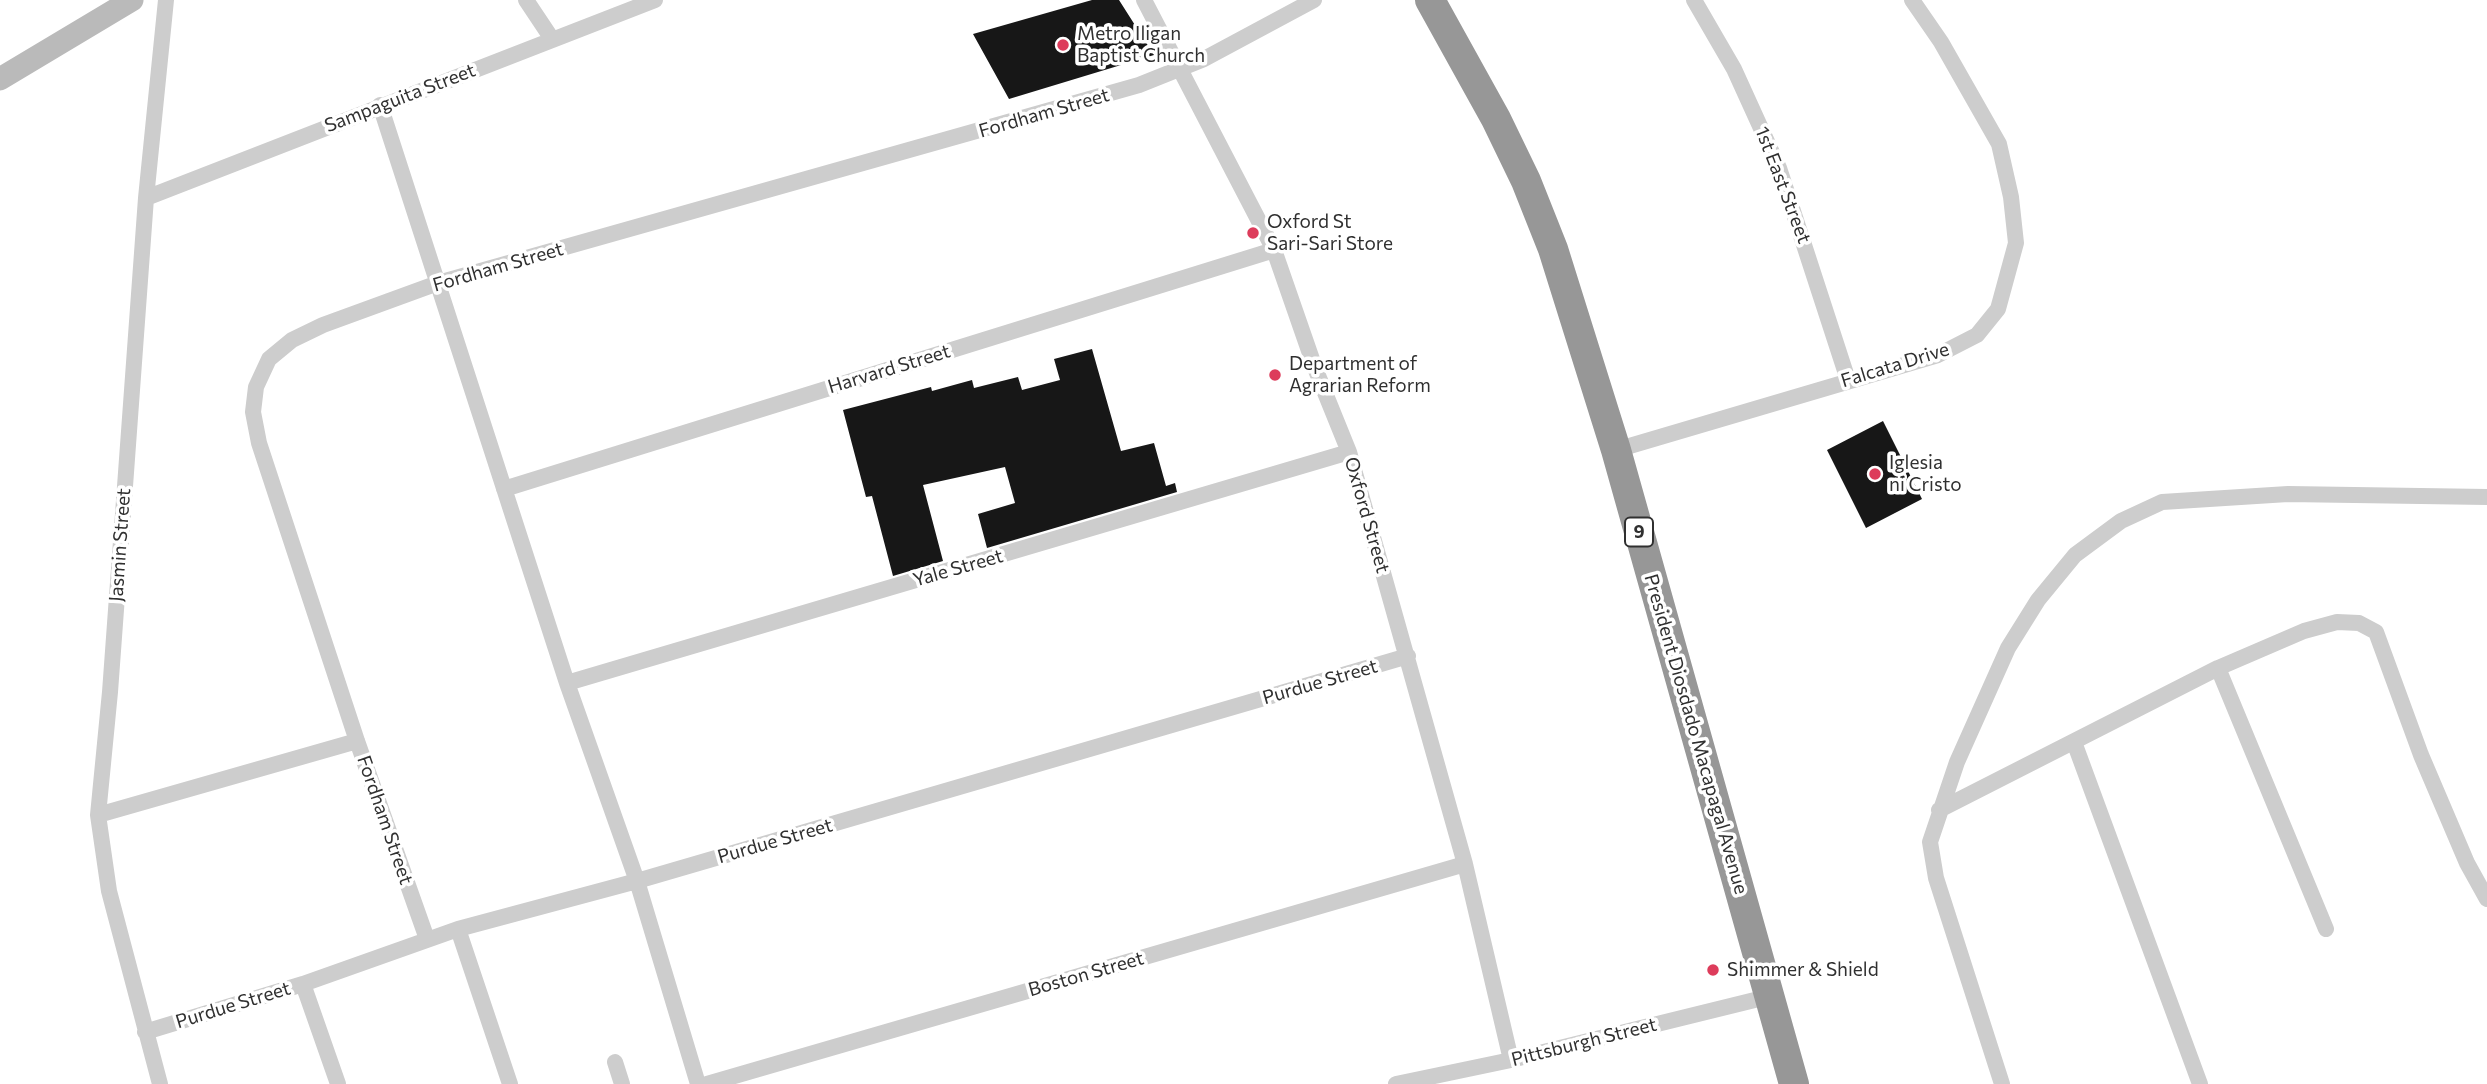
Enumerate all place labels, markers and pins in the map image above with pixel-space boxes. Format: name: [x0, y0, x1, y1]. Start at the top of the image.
place label: Metro Iligan Baptist Church: [1077, 23, 1205, 67]
marker: Metro Iligan Baptist Church: [1055, 37, 1071, 53]
place label: Oxford St Sari-Sari Store: [1267, 211, 1393, 255]
marker: Oxford St Sari-Sari Store: [1245, 225, 1261, 241]
place label: Department of Agrarian Reform: [1289, 353, 1431, 397]
marker: Department of Agrarian Reform: [1267, 367, 1283, 383]
place label: Iglesia ni Cristo: [1889, 452, 1961, 496]
marker: Iglesia ni Cristo: [1867, 466, 1883, 482]
place label: Shimmer & Shield: [1727, 959, 1879, 981]
marker: Shimmer & Shield: [1705, 962, 1721, 978]

